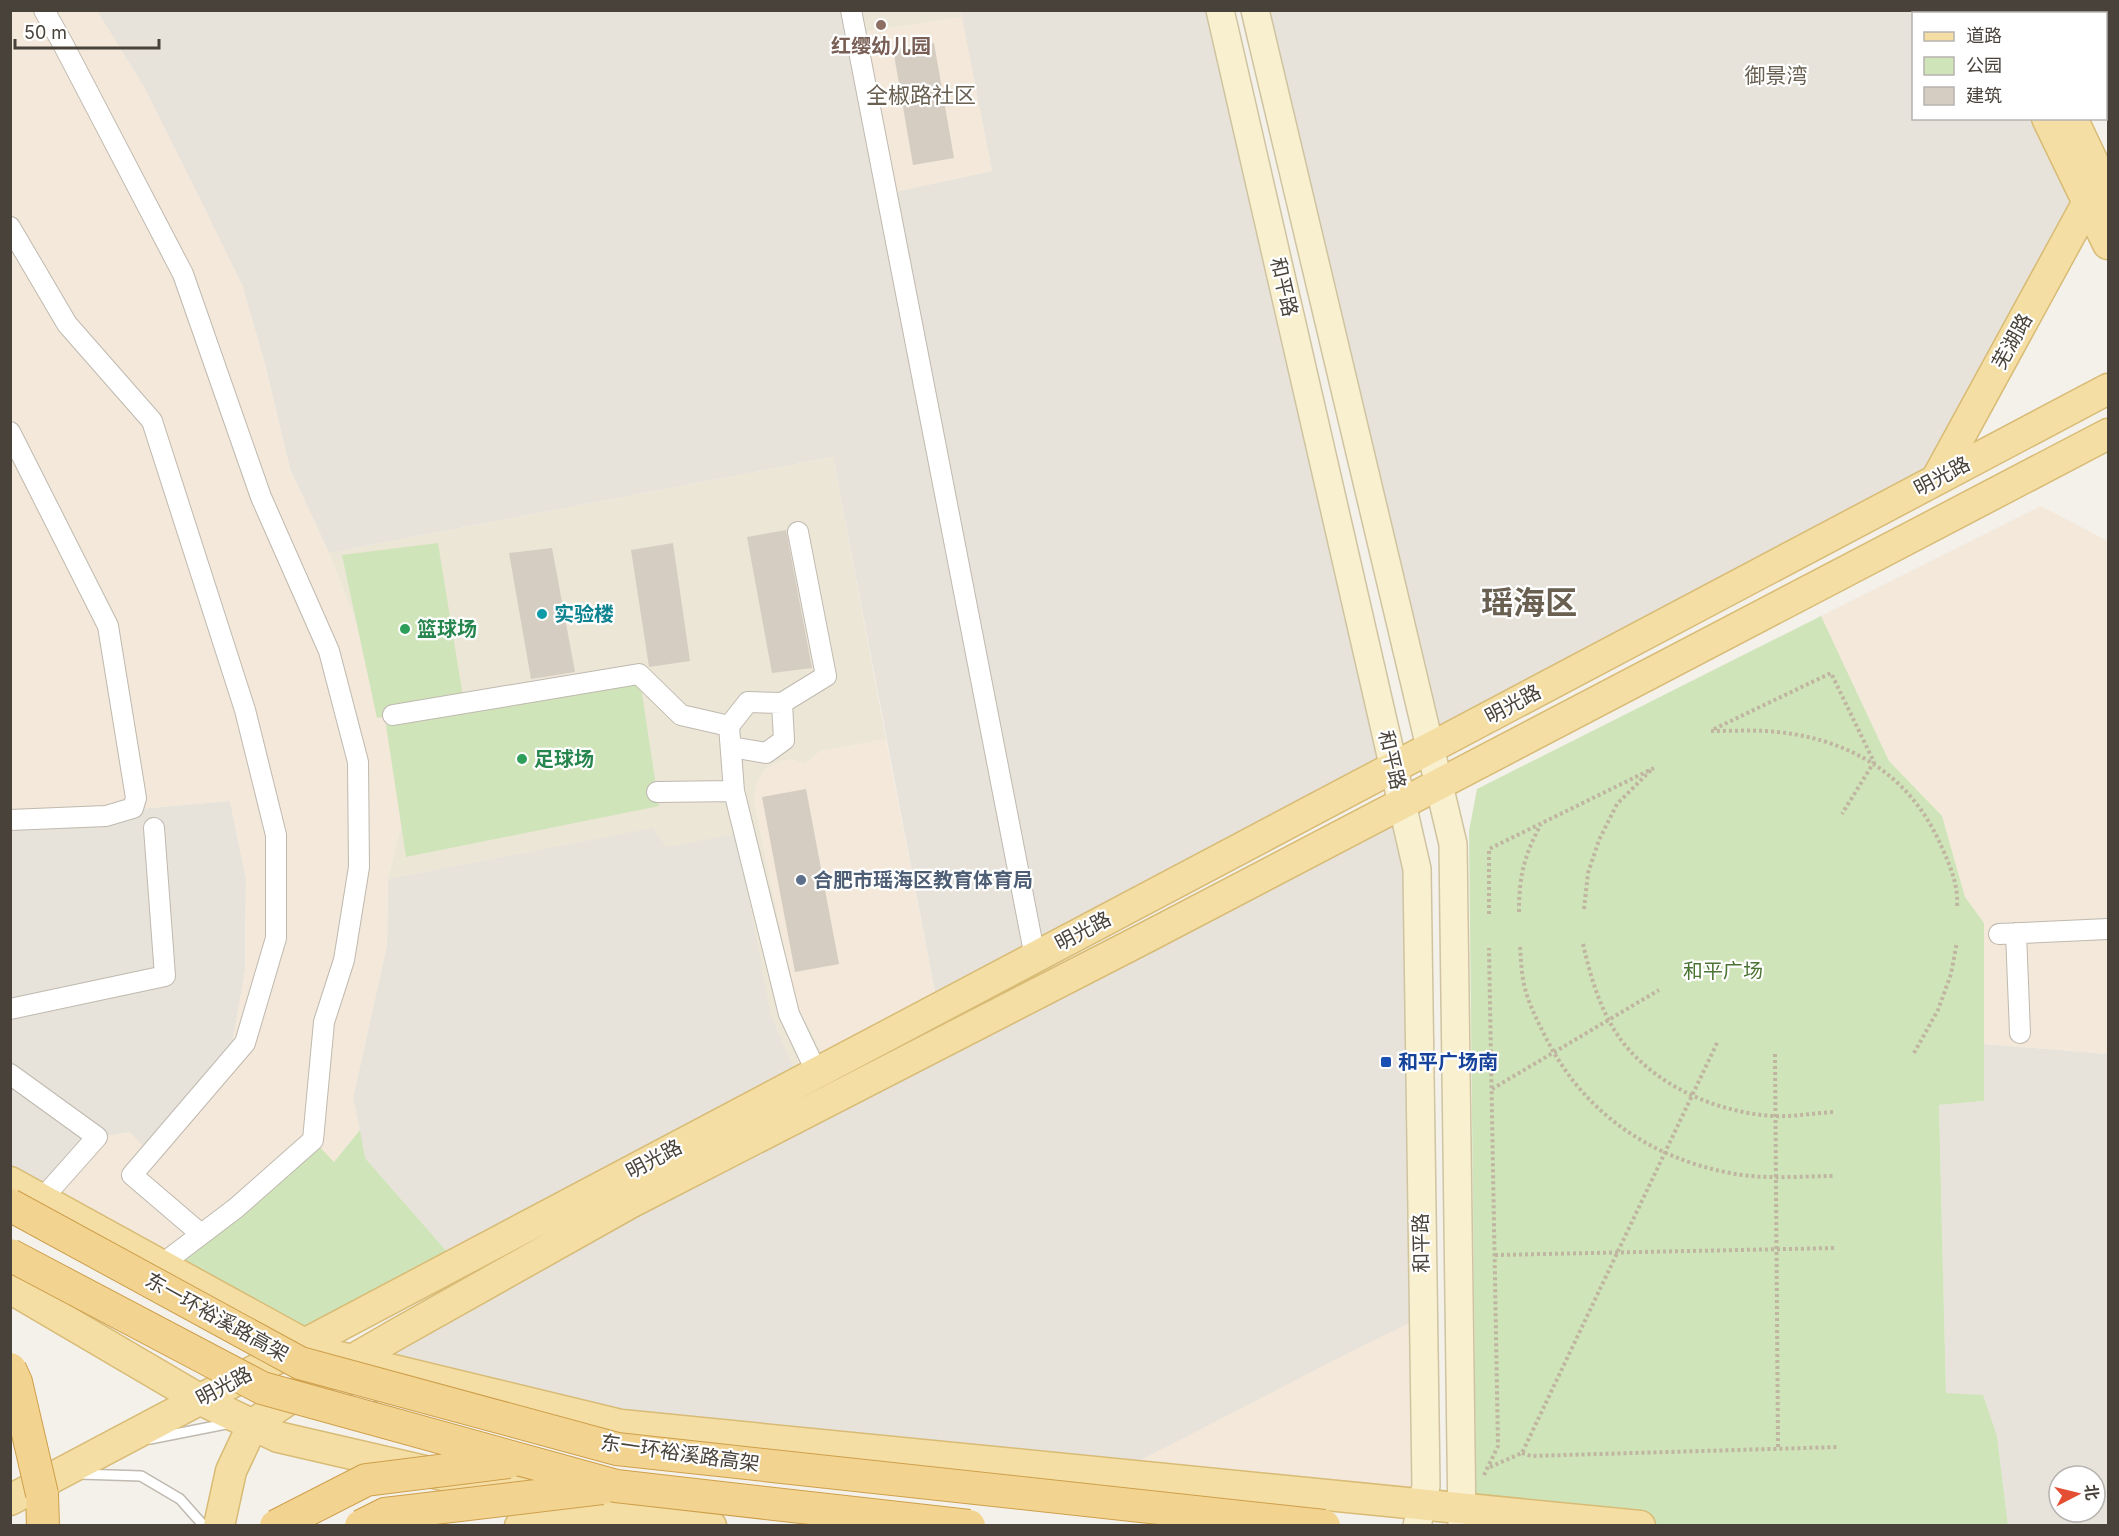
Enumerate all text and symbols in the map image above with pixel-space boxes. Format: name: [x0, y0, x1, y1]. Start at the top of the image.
scale bar: [15, 12, 159, 50]
legend: [1912, 12, 2107, 120]
marker: 红缨幼儿园: [874, 18, 888, 32]
text: 50 m: [24, 22, 67, 43]
text: 道路: [1966, 25, 2002, 46]
place label: 红缨幼儿园: [831, 34, 931, 58]
text: 公园: [1966, 55, 2002, 76]
district label: 御景湾: [1745, 63, 1808, 88]
district label: 全椒路社区: [866, 82, 976, 108]
text: 建筑: [1966, 85, 2002, 106]
street label: 和平路: [1266, 255, 1302, 319]
street label: 芜湖路: [1987, 309, 2037, 373]
street label: 明光路: [1910, 451, 1974, 501]
district label: 瑶海区: [1481, 583, 1577, 622]
place label: 实验楼: [554, 602, 614, 626]
marker: 实验楼: [535, 607, 549, 621]
place label: 篮球场: [417, 617, 477, 641]
marker: 篮球场: [398, 622, 412, 636]
street label: 明光路: [1481, 679, 1545, 729]
street label: 和平路: [1374, 728, 1410, 792]
place label: 足球场: [534, 747, 594, 771]
marker: 足球场: [515, 752, 529, 766]
place label: 合肥市瑶海区教育体育局: [813, 868, 1033, 892]
marker: 合肥市瑶海区教育体育局: [794, 873, 808, 887]
street label: 明光路: [1051, 906, 1115, 956]
park label: 和平广场: [1683, 959, 1763, 983]
place label: 和平广场南: [1398, 1050, 1498, 1074]
marker: 和平广场南: [1379, 1055, 1393, 1069]
street label: 明光路: [622, 1134, 686, 1184]
street label: 和平路: [1408, 1213, 1434, 1273]
street label: 东一环裕溪路高架: [141, 1268, 293, 1366]
street label: 明光路: [192, 1361, 256, 1411]
street label: 东一环裕溪路高架: [599, 1430, 761, 1476]
north arrow: [2047, 1464, 2107, 1524]
text: 北: [2081, 1483, 2103, 1501]

